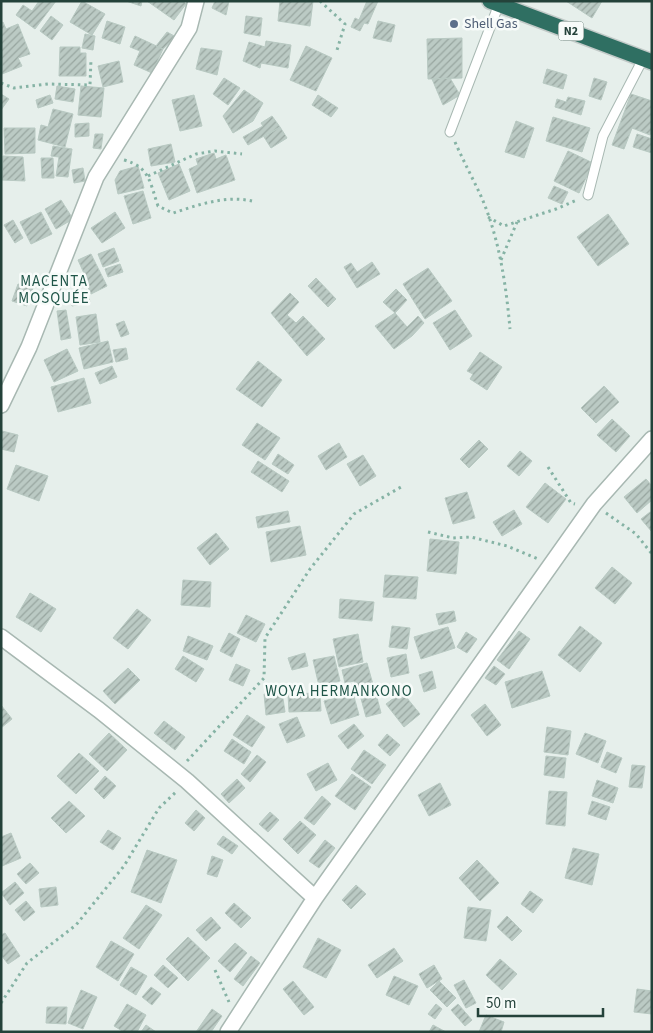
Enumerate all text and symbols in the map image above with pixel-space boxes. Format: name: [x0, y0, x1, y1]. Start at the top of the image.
place label: Shell Gas: [464, 14, 518, 34]
marker: Shell Gas: [448, 18, 460, 30]
road number: N2: [558, 22, 584, 40]
district label: MACENTA MOSQUÉE: [18, 271, 90, 309]
district label: WOYA HERMANKONO: [265, 681, 413, 702]
scale bar: [478, 986, 603, 1018]
text: 50 m: [486, 993, 516, 1014]

